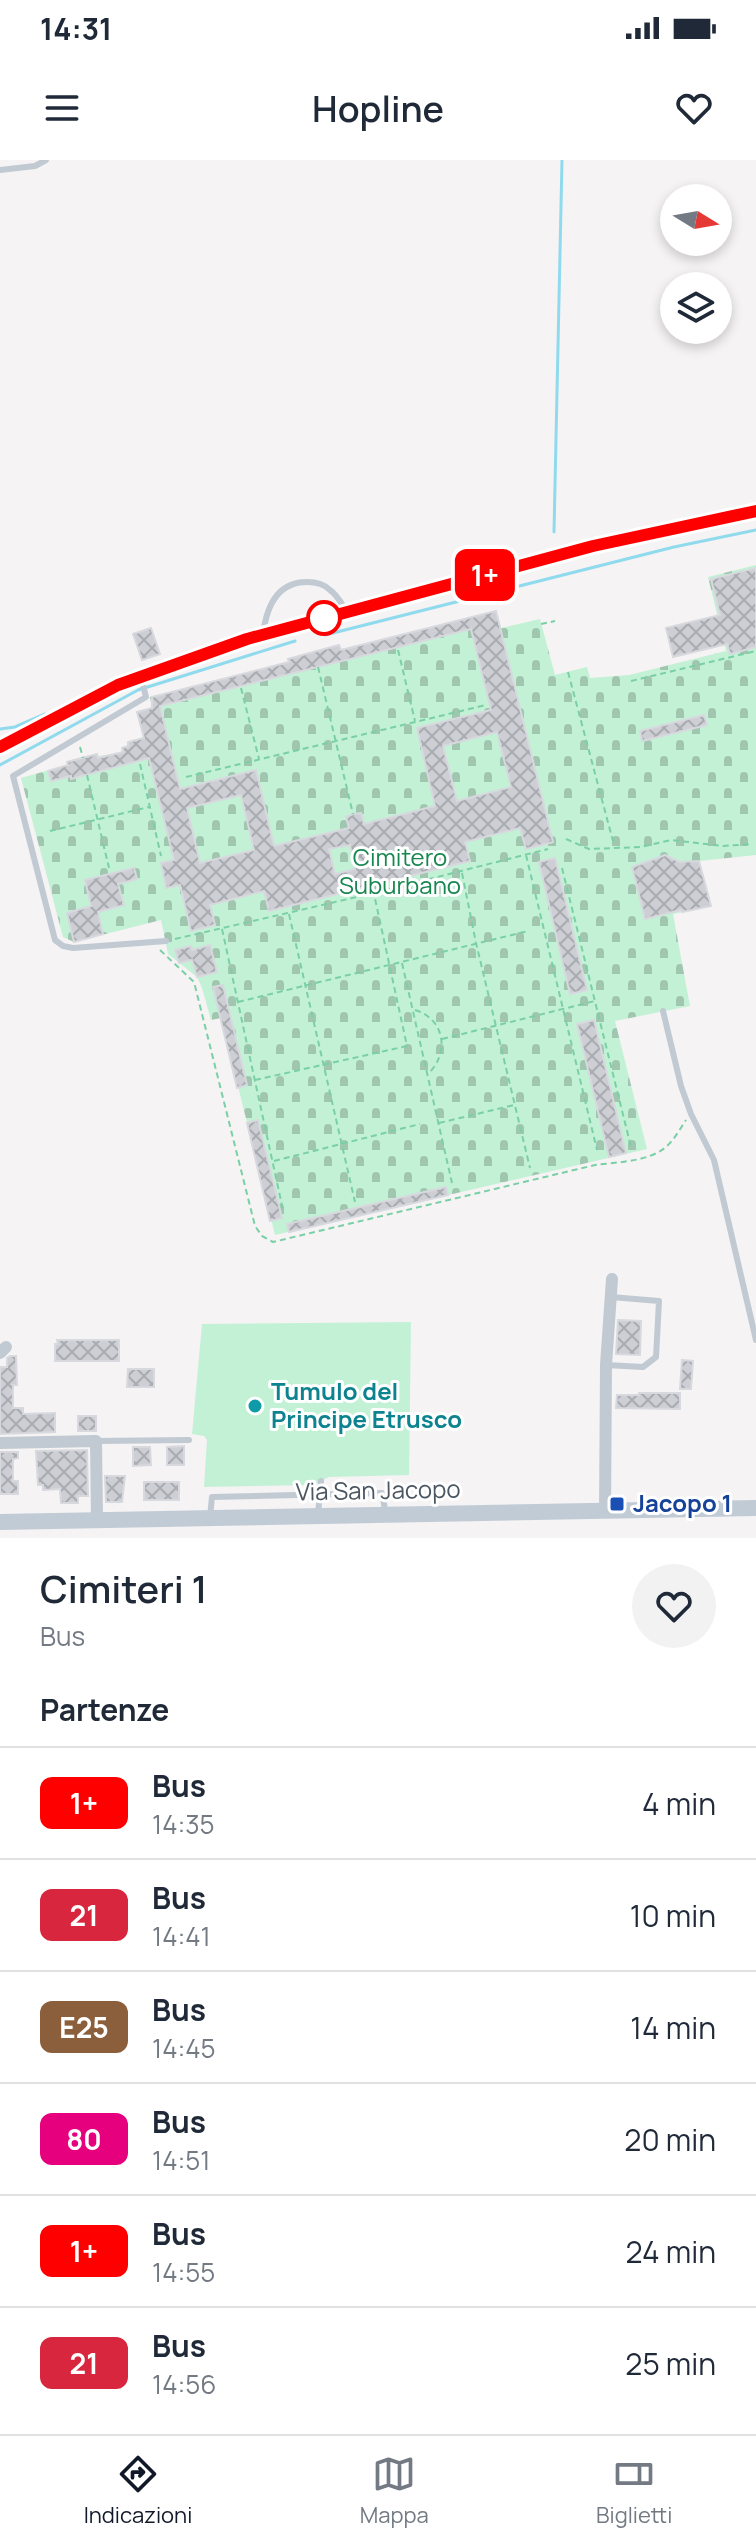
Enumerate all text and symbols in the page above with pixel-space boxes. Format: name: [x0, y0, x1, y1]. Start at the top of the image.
text: 14:31: [40, 8, 112, 49]
text: Hopline: [312, 84, 444, 133]
icon: menu: [40, 86, 84, 130]
icon: heart: [672, 86, 716, 130]
north arrow: [660, 184, 732, 256]
map controls: [660, 184, 732, 344]
button: layers: [660, 272, 732, 344]
line badge: 1+: [449, 549, 521, 601]
text: 1+: [471, 556, 499, 594]
unlabelled marker: [307, 601, 341, 635]
park label: Cimitero Suburbano: [339, 840, 461, 901]
place label: Tumulo del Principe Etrusco: [271, 1374, 462, 1435]
marker: Tumulo del Principe Etrusco: [246, 1397, 264, 1415]
street label: Via San Jacopo: [295, 1472, 461, 1507]
place label: Jacopo 1: [633, 1486, 732, 1519]
marker: Jacopo 1: [608, 1495, 626, 1513]
text: Cimiteri 1: [40, 1562, 208, 1614]
button: heart: [632, 1564, 716, 1648]
text: Bus: [40, 1618, 85, 1654]
text: Partenze: [40, 1689, 169, 1730]
text: Bus: [152, 1765, 206, 1806]
text: 4 min: [642, 1783, 716, 1824]
text: 1+: [70, 1784, 98, 1822]
text: 14:35: [152, 1806, 215, 1842]
text: Bus: [152, 1877, 206, 1918]
text: 10 min: [630, 1895, 716, 1936]
text: 21: [70, 1896, 98, 1934]
text: 14:41: [152, 1918, 211, 1954]
text: Bus: [152, 1989, 206, 2030]
text: 14 min: [630, 2007, 716, 2048]
text: E25: [59, 2008, 109, 2046]
text: 14:45: [152, 2030, 216, 2066]
text: Bus: [152, 2101, 206, 2142]
text: 20 min: [624, 2119, 716, 2160]
text: 80: [66, 2120, 102, 2158]
text: 14:51: [152, 2142, 210, 2178]
text: Bus: [152, 2213, 206, 2254]
text: 24 min: [626, 2231, 716, 2272]
text: 1+: [70, 2232, 98, 2270]
text: 14:55: [152, 2254, 215, 2290]
text: Bus: [152, 2325, 206, 2366]
text: 25 min: [625, 2343, 716, 2384]
text: 21: [70, 2344, 98, 2382]
text: 14:56: [152, 2366, 216, 2402]
tab: Indicazioni: [84, 2452, 192, 2530]
tab: Mappa: [360, 2452, 429, 2530]
tab: Biglietti: [596, 2452, 672, 2530]

